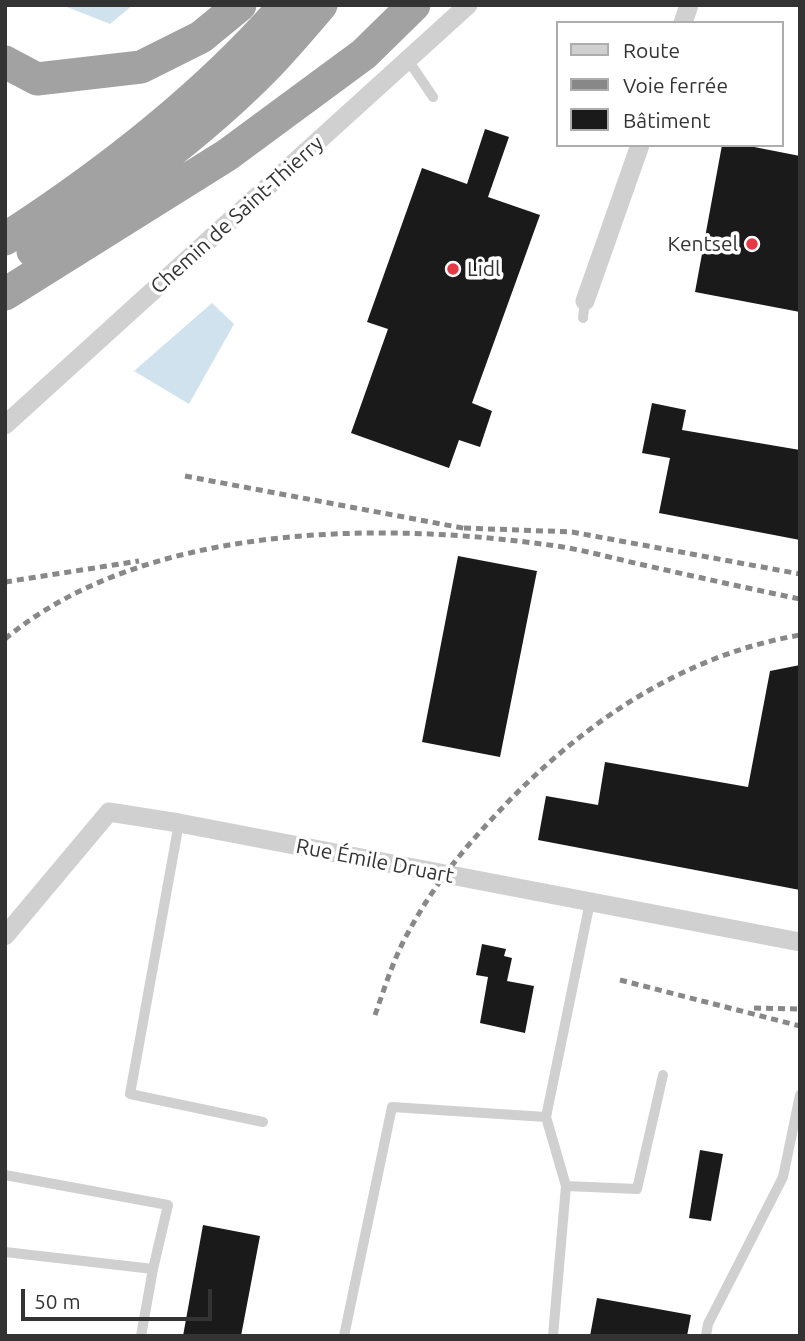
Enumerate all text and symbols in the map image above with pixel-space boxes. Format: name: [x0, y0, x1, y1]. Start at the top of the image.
legend: [556, 21, 784, 147]
text: Route: [623, 38, 680, 62]
text: Voie ferrée: [623, 73, 728, 97]
text: Bâtiment: [623, 108, 710, 132]
street label: Chemin de Saint-Thierry: [145, 131, 329, 299]
place label: Kentsel: [667, 231, 738, 257]
marker: Kentsel: [744, 236, 760, 252]
place label: Lidl: [467, 256, 501, 282]
marker: Lidl: [445, 261, 461, 277]
street label: Rue Émile Druart: [294, 833, 456, 889]
scale bar: [24, 1274, 215, 1318]
text: 50 m: [34, 1289, 81, 1313]

